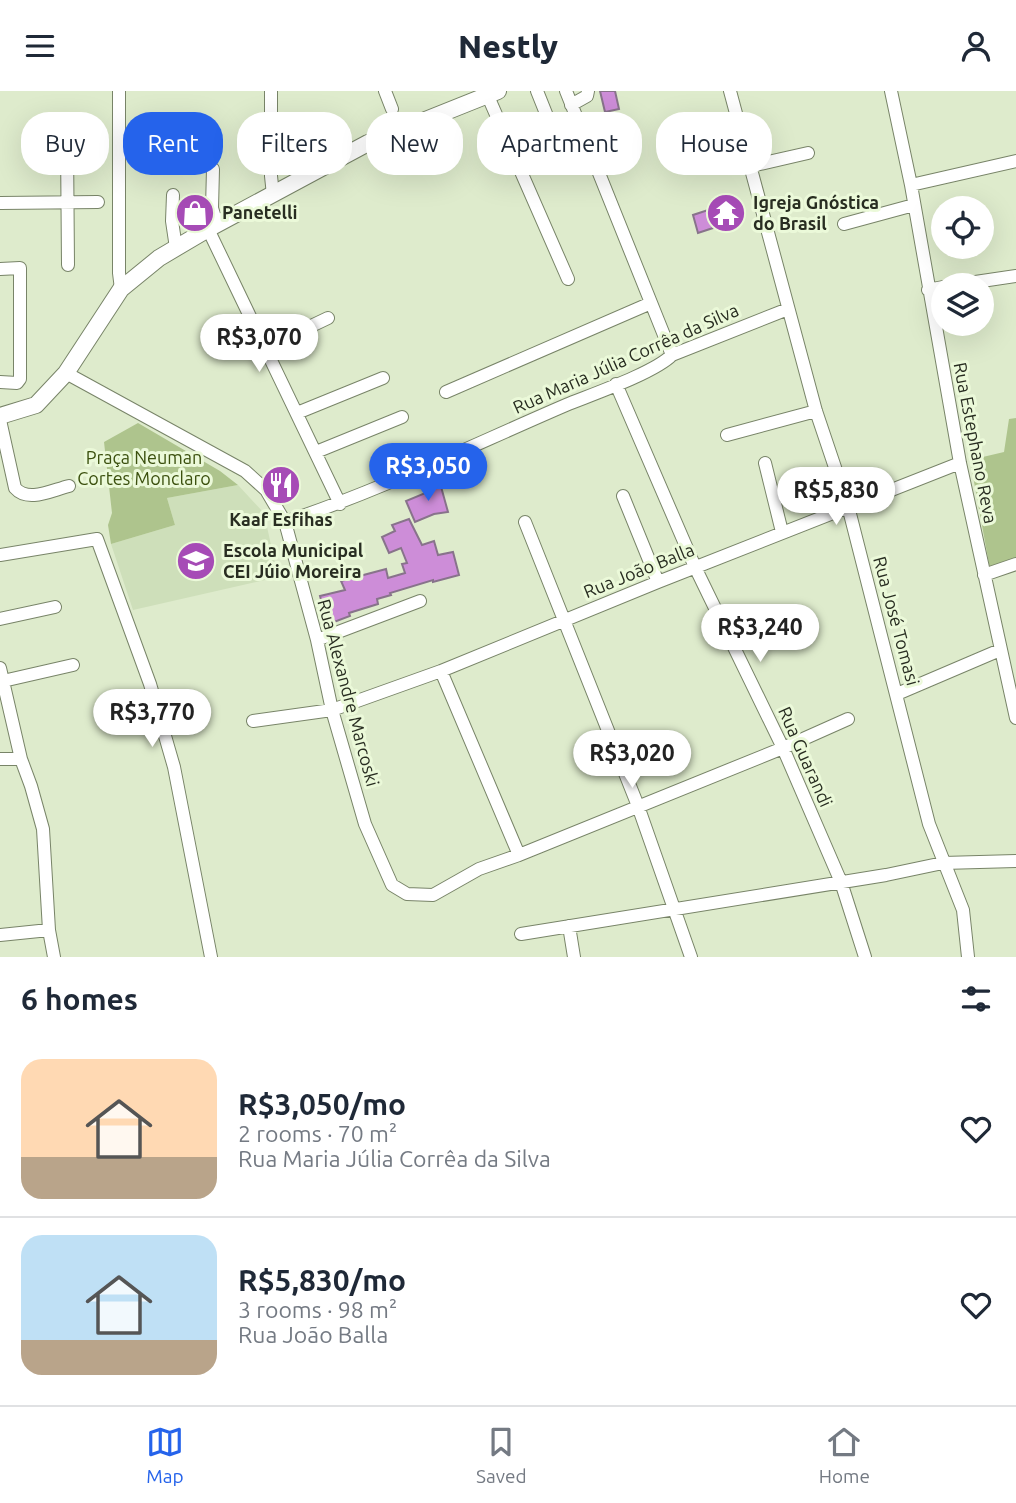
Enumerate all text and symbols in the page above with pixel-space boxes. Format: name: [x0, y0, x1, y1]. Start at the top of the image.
icon: menu: [21, 27, 59, 65]
icon: person: [957, 27, 995, 65]
text: Nestly: [458, 28, 558, 64]
chip: Buy: [21, 112, 109, 175]
chip: Rent: [123, 112, 223, 175]
chip: Filters: [237, 112, 352, 175]
chip: New: [366, 112, 463, 175]
chip: Apartment: [477, 112, 642, 175]
chip: House: [656, 112, 772, 175]
shop icon: Panetelli: [174, 192, 216, 234]
temple icon: Igreja Gnóstica do Brasil: [705, 192, 747, 234]
place label: Igreja Gnóstica do Brasil: [753, 192, 879, 233]
map controls: [931, 196, 994, 336]
button: locate: [931, 196, 994, 259]
place label: Panetelli: [222, 202, 298, 222]
button: layers: [931, 273, 994, 336]
street label: Rua Maria Júlia Corrêa da Silva: [510, 299, 741, 417]
pin: R$3,070: [194, 315, 324, 374]
text: R$3,070: [216, 324, 302, 349]
street label: Rua Estephano Reva: [951, 360, 1001, 525]
pin: R$3,050: [363, 443, 493, 503]
park label: Praça Neuman Cortes Monclaro: [77, 447, 211, 488]
text: R$3,050: [385, 453, 471, 478]
restaurant icon: Kaaf Esfihas: [260, 464, 302, 506]
pin: R$5,830: [771, 467, 901, 527]
text: R$5,830: [793, 477, 879, 502]
place label: Kaaf Esfihas: [229, 509, 333, 529]
street label: Rua João Balla: [580, 539, 697, 601]
school or university icon: Escola Municipal CEI Júio Moreira: [175, 540, 217, 582]
place label: Escola Municipal CEI Júio Moreira: [223, 540, 364, 581]
street label: Rua José Tomasi: [870, 554, 924, 687]
street label: Rua Alexandre Marcoski: [314, 597, 384, 789]
pin: R$3,240: [695, 605, 825, 664]
text: R$3,240: [717, 614, 803, 639]
pin: R$3,770: [87, 689, 217, 749]
text: R$3,770: [109, 699, 195, 724]
street label: Rua Guarandi: [775, 703, 837, 810]
pin: R$3,020: [567, 731, 697, 790]
text: R$3,020: [589, 740, 675, 765]
icon: filters: [957, 980, 995, 1018]
text: 6 homes: [21, 982, 138, 1016]
icon: home: [77, 1087, 161, 1171]
text: R$3,050/mo: [238, 1087, 406, 1121]
icon: heart: [957, 1110, 995, 1148]
text: 2 rooms · 70 m²: [238, 1121, 397, 1146]
text: Rua Maria Júlia Corrêa da Silva: [238, 1146, 551, 1171]
icon: home: [77, 1263, 161, 1347]
text: R$5,830/mo: [238, 1263, 406, 1297]
icon: heart: [957, 1286, 995, 1324]
text: 3 rooms · 98 m²: [238, 1297, 397, 1322]
text: Rua João Balla: [238, 1322, 388, 1347]
tab: Map: [146, 1423, 184, 1487]
tab: Saved: [476, 1423, 527, 1487]
tab: Home: [819, 1423, 870, 1487]

